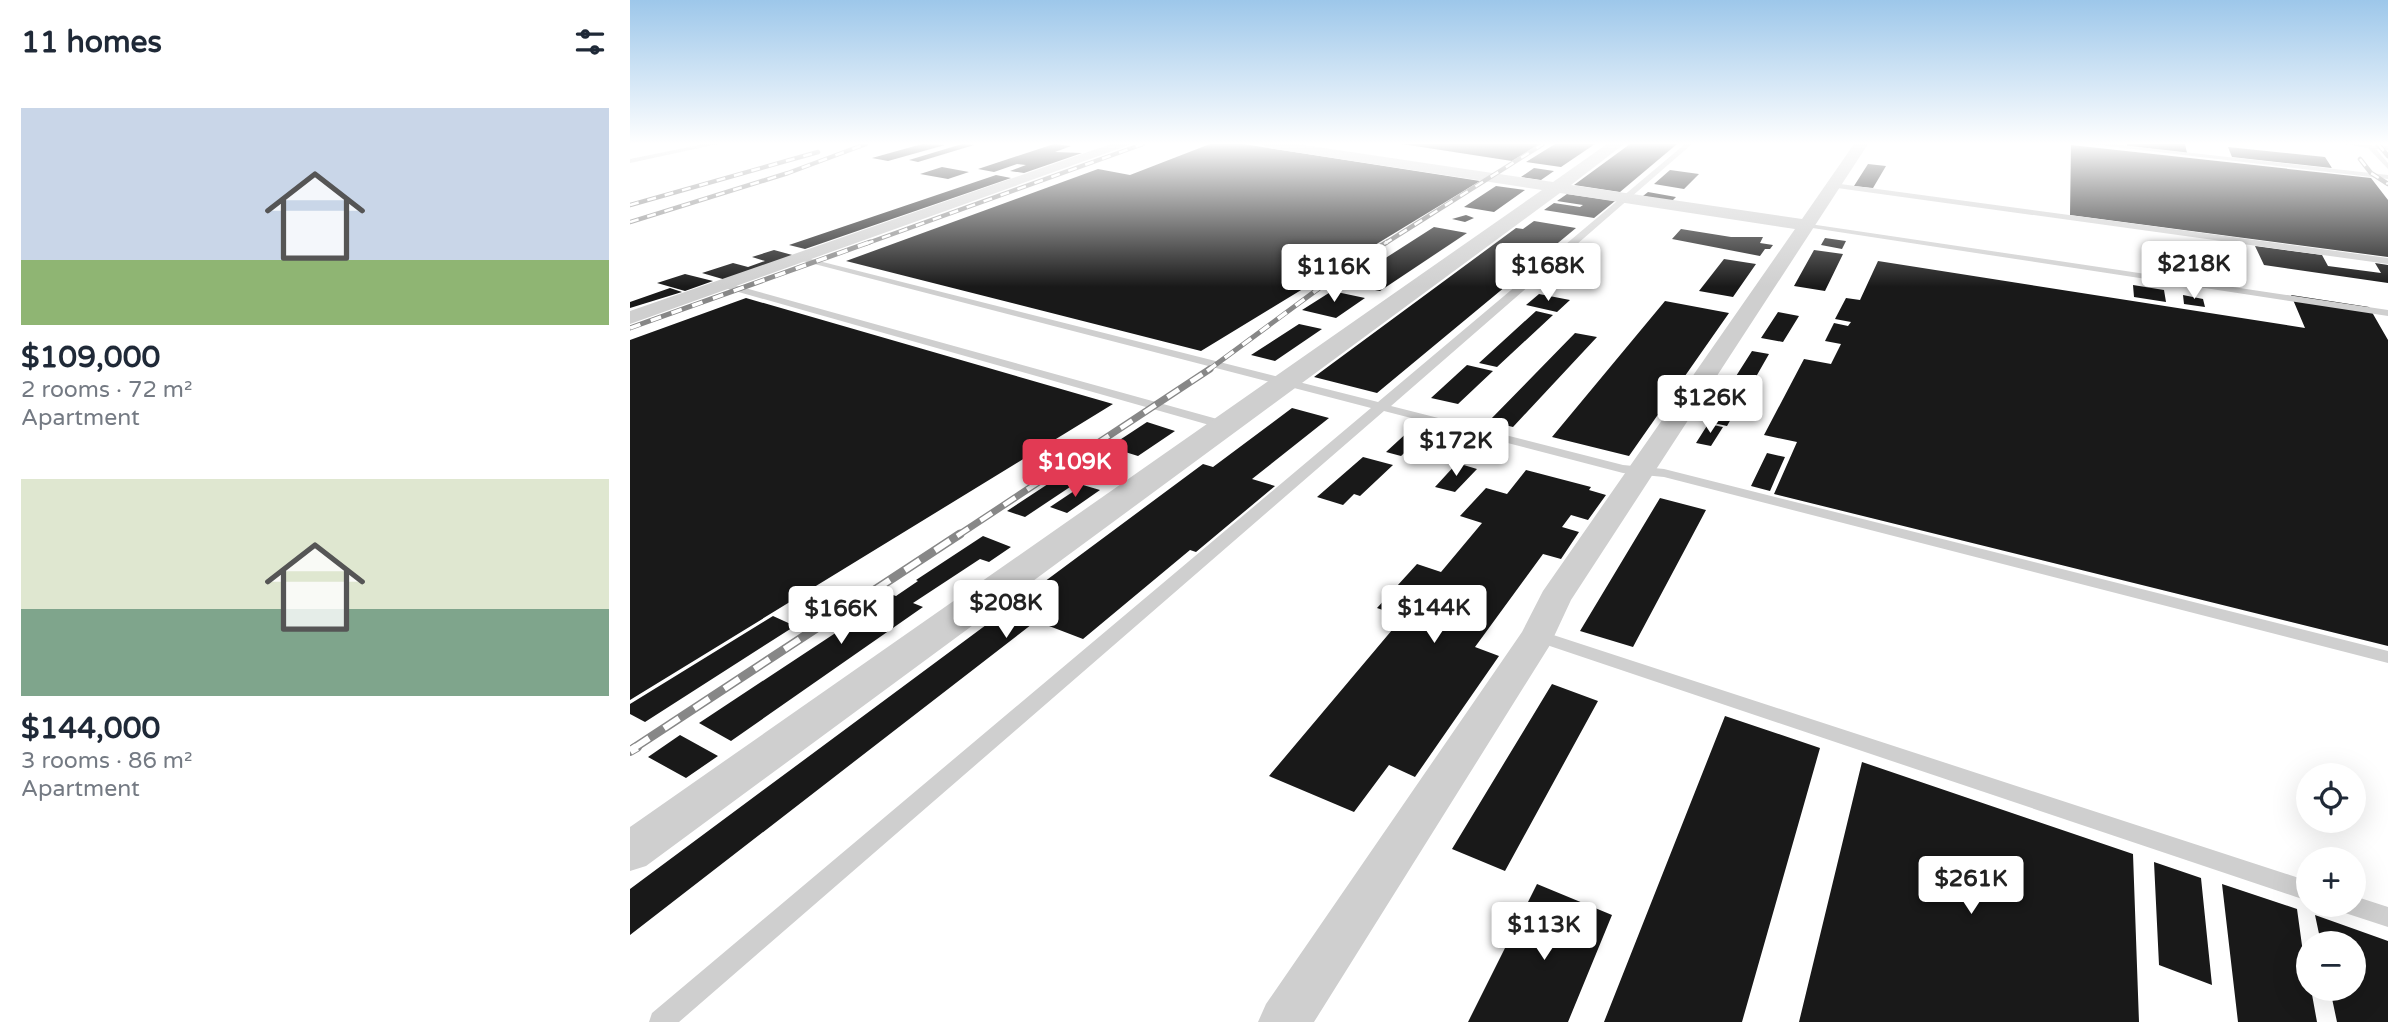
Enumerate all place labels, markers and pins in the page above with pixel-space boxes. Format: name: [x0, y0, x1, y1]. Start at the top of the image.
pin: $218K: [2145, 242, 2243, 301]
pin: $116K: [1285, 244, 1383, 304]
pin: $168K: [1499, 244, 1597, 303]
pin: $126K: [1661, 376, 1759, 435]
pin: $172K: [1407, 419, 1505, 478]
pin: $109K: [1026, 440, 1124, 499]
pin: $208K: [957, 580, 1055, 640]
pin: $166K: [792, 586, 890, 646]
pin: $144K: [1385, 586, 1483, 645]
pin: $261K: [1922, 856, 2020, 916]
pin: $113K: [1495, 902, 1593, 962]

